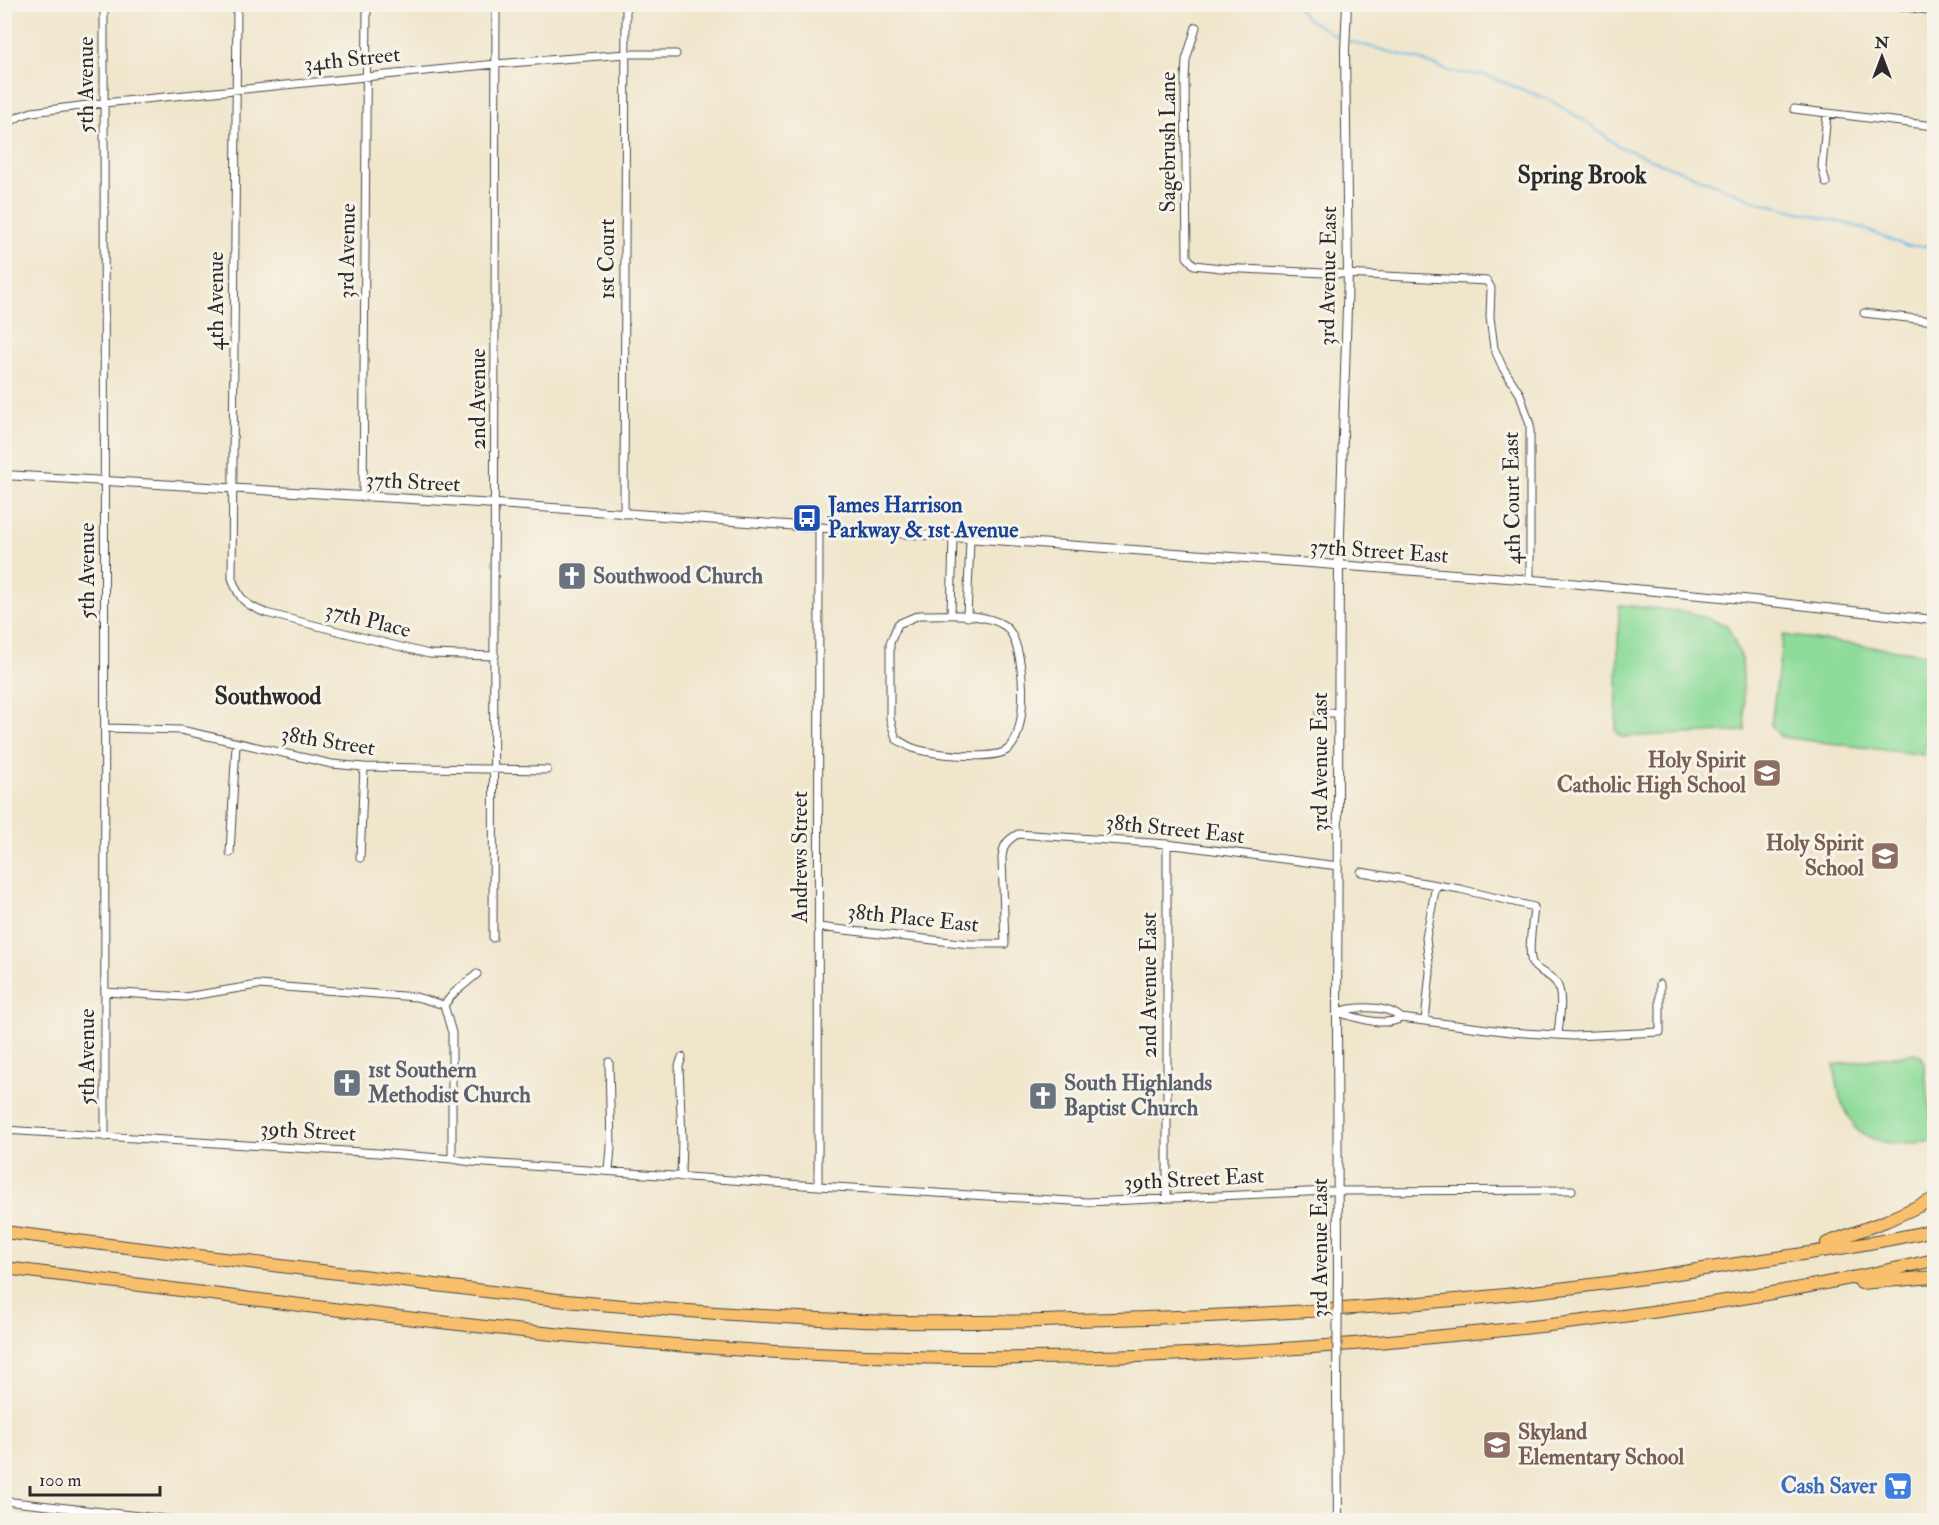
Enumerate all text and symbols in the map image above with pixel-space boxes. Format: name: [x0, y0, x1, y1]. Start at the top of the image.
north arrow: [1852, 27, 1912, 87]
text: N: [1874, 33, 1890, 53]
street label: 5th Avenue: [72, 37, 100, 133]
street label: 34th Street: [303, 40, 401, 78]
street label: Sagebrush Lane: [1154, 72, 1182, 212]
district label: Spring Brook: [1518, 160, 1647, 191]
street label: 3rd Avenue: [332, 203, 362, 299]
street label: 3rd Avenue East: [1313, 206, 1343, 346]
street label: 1st Court: [593, 219, 621, 299]
street label: 4th Avenue: [202, 252, 230, 350]
street label: 2nd Avenue: [464, 348, 492, 450]
street label: 4th Court East: [1497, 431, 1527, 565]
street label: 37th Street: [365, 466, 461, 498]
place label: James Harrison Parkway & 1st Avenue: [827, 491, 1019, 545]
bus stop icon: James Harrison Parkway & 1st Avenue: [791, 502, 823, 534]
street label: 5th Avenue: [73, 523, 101, 619]
street label: 37th Street East: [1309, 532, 1449, 570]
church icon: Southwood Church: [556, 560, 588, 592]
place label: Southwood Church: [593, 562, 763, 590]
street label: 37th Place: [322, 596, 414, 644]
district label: Southwood: [215, 681, 322, 712]
street label: 3rd Avenue East: [1306, 692, 1334, 832]
street label: 38th Street: [279, 720, 377, 762]
place label: Holy Spirit Catholic High School: [1557, 746, 1747, 800]
school or university icon: Holy Spirit Catholic High School: [1751, 757, 1783, 789]
street label: Andrews Street: [786, 791, 814, 924]
street label: 38th Street East: [1104, 808, 1246, 850]
place label: Holy Spirit School: [1766, 829, 1865, 882]
school or university icon: Holy Spirit School: [1869, 840, 1901, 872]
street label: 38th Place East: [846, 897, 980, 939]
street label: 2nd Avenue East: [1135, 912, 1163, 1058]
street label: 5th Avenue: [73, 1009, 101, 1105]
place label: 1st Southern Methodist Church: [367, 1056, 531, 1109]
church icon: 1st Southern Methodist Church: [331, 1067, 363, 1099]
place label: South Highlands Baptist Church: [1064, 1069, 1212, 1123]
church icon: South Highlands Baptist Church: [1027, 1080, 1059, 1112]
street label: 39th Street: [259, 1115, 357, 1147]
street label: 39th Street East: [1123, 1161, 1265, 1197]
street label: 3rd Avenue East: [1306, 1178, 1334, 1318]
place label: Skyland Elementary School: [1518, 1418, 1684, 1472]
school or university icon: Skyland Elementary School: [1481, 1429, 1513, 1461]
scale bar: [30, 1459, 160, 1497]
text: 100 m: [39, 1469, 82, 1492]
supermarket icon: Cash Saver: [1882, 1470, 1914, 1502]
place label: Cash Saver: [1781, 1472, 1878, 1500]

